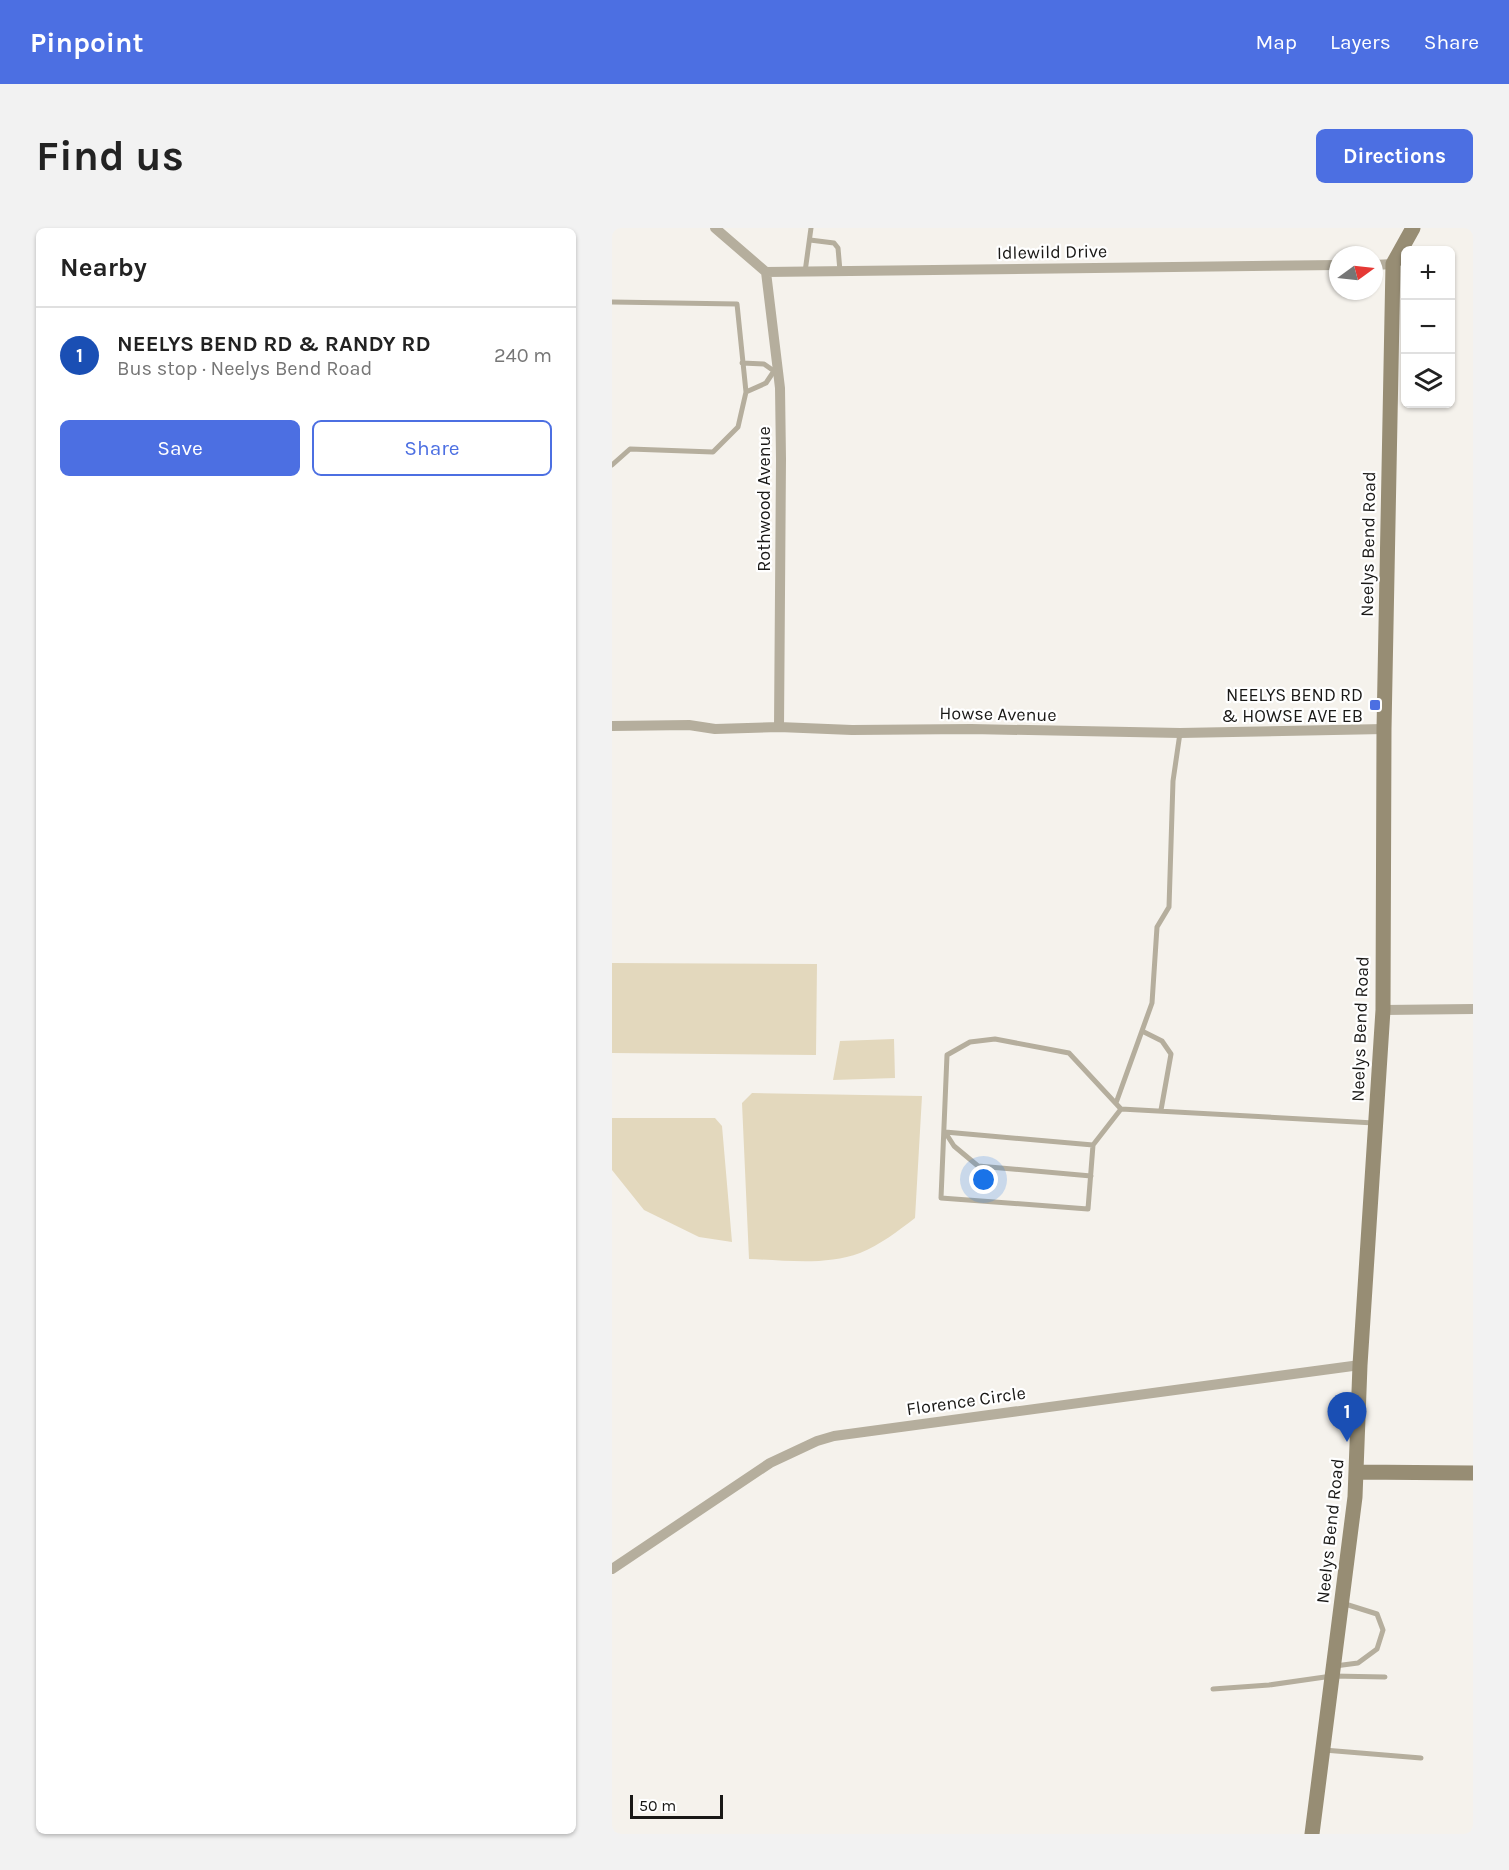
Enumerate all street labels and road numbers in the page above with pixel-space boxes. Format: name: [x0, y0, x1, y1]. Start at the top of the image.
street label: Idlewild Drive: [997, 240, 1107, 264]
street label: Rothwood Avenue: [753, 426, 775, 572]
street label: Neelys Bend Road: [1356, 471, 1380, 617]
street label: Howse Avenue: [939, 702, 1057, 726]
street label: Neelys Bend Road: [1346, 956, 1374, 1102]
street label: Florence Circle: [905, 1382, 1027, 1420]
street label: Neelys Bend Road: [1311, 1457, 1349, 1605]

